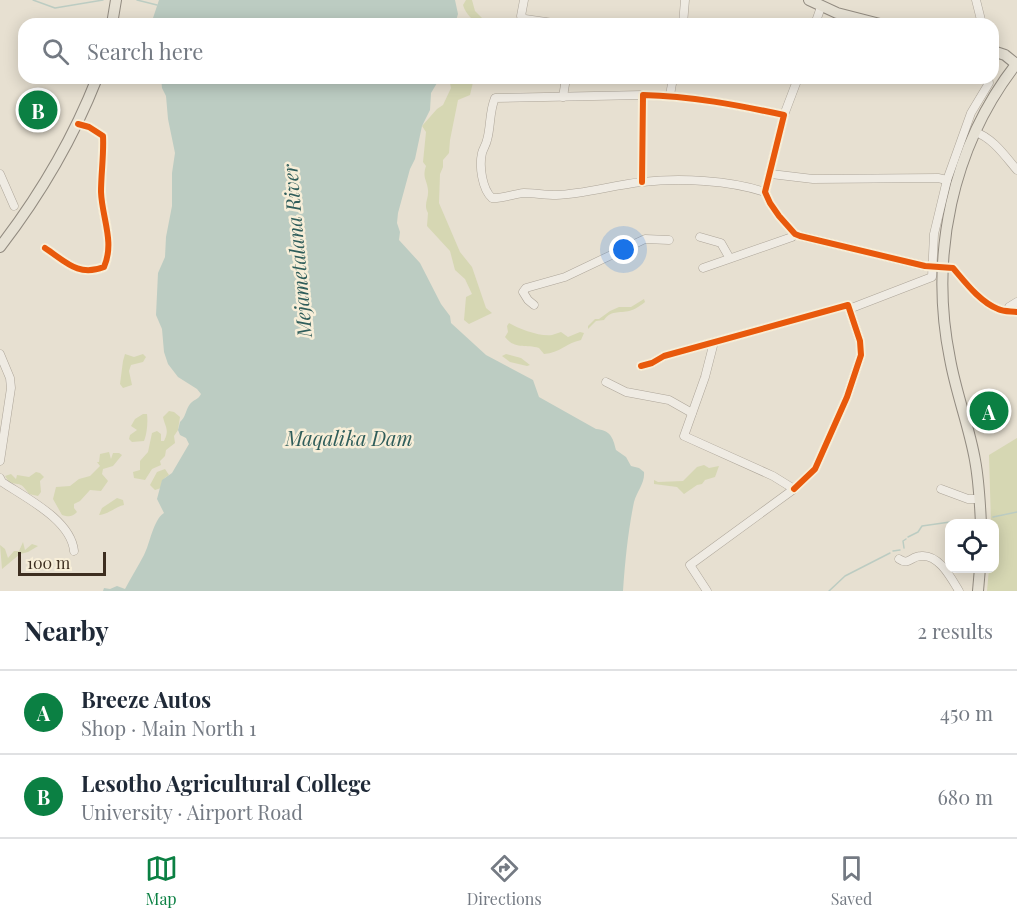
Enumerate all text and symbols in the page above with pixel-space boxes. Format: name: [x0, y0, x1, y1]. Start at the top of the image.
search box: [18, 18, 999, 84]
icon: search: [39, 35, 72, 68]
text: Search here: [87, 36, 203, 66]
pin: B: [18, 88, 57, 132]
water label: Mejametalana River: [275, 162, 317, 340]
your location: [609, 235, 638, 264]
pin: A: [970, 388, 1008, 434]
water label: Maqalika Dam: [284, 424, 413, 451]
map controls: [945, 519, 999, 573]
button: locate: [945, 519, 999, 573]
scale bar: [18, 549, 106, 576]
text: 100 m: [27, 552, 70, 573]
text: Nearby: [24, 613, 109, 648]
text: 2 results: [918, 617, 993, 644]
text: Breeze Autos: [81, 684, 211, 714]
text: A: [37, 699, 50, 726]
text: 450 m: [940, 699, 993, 726]
text: Shop · Main North 1: [81, 714, 256, 741]
text: Lesotho Agricultural College: [81, 768, 371, 798]
text: B: [37, 783, 50, 810]
text: 680 m: [938, 783, 993, 810]
text: University · Airport Road: [81, 798, 303, 825]
tab: Map: [145, 852, 178, 909]
tab: Directions: [467, 852, 542, 909]
tab: Saved: [831, 852, 872, 909]

